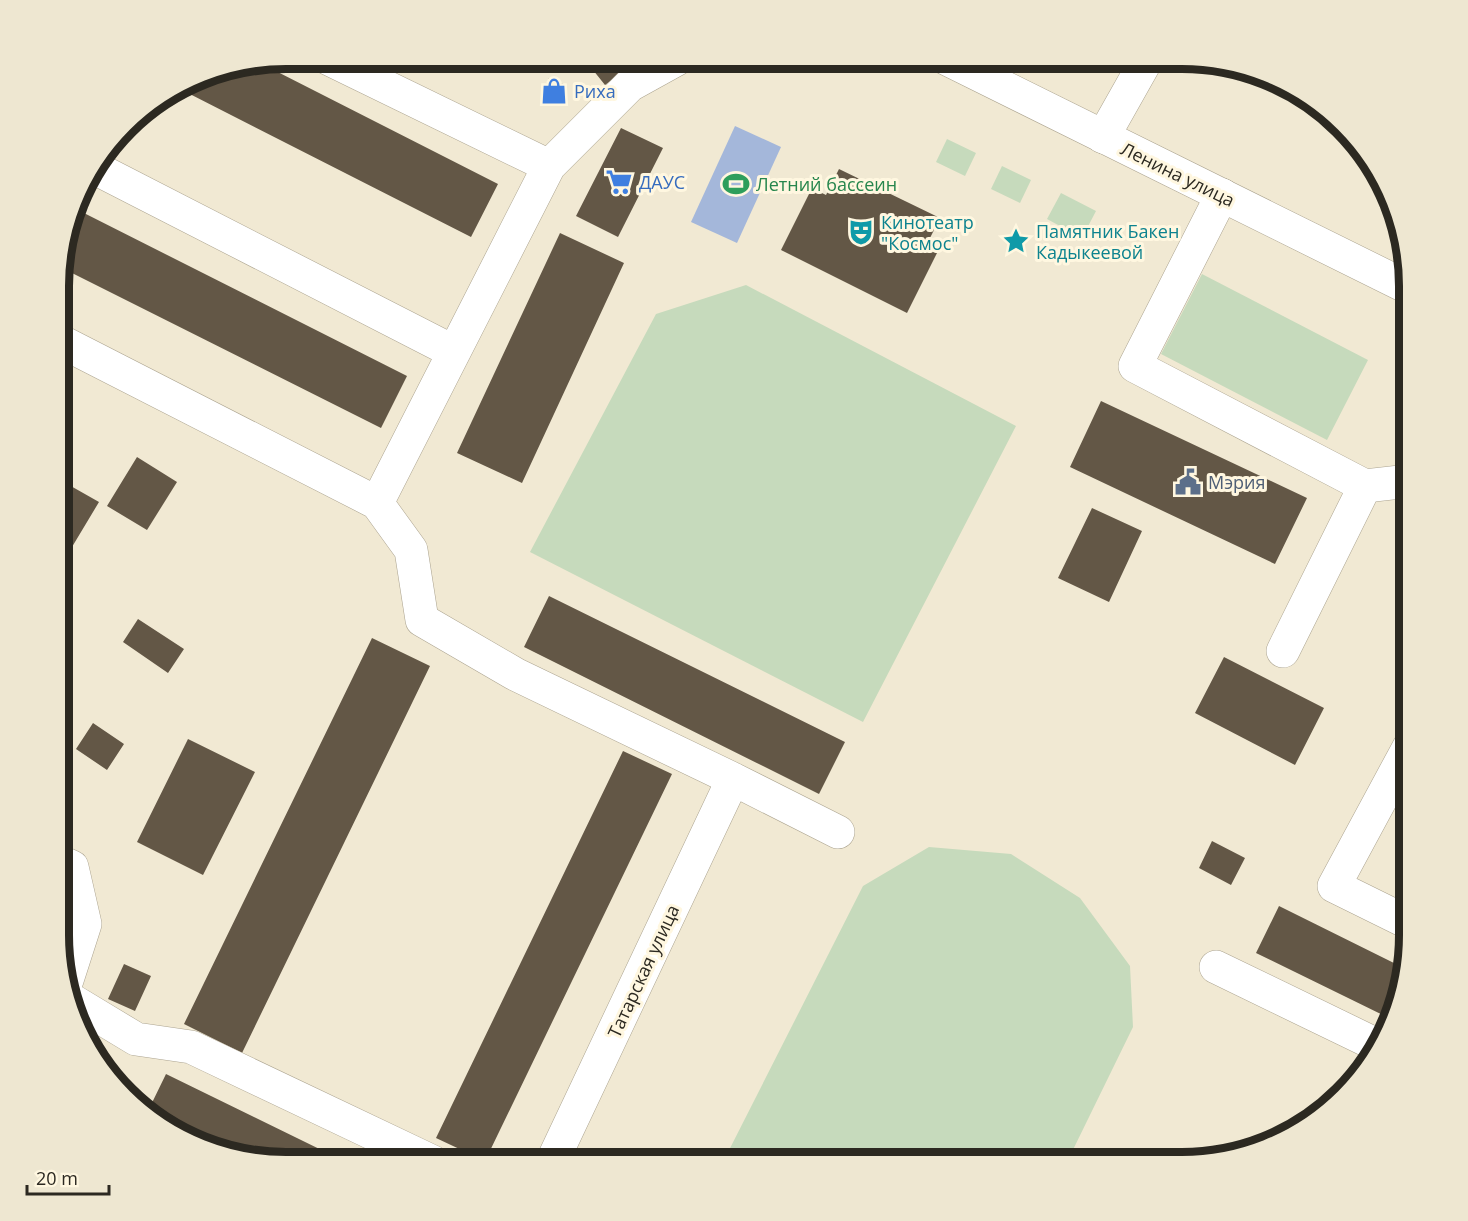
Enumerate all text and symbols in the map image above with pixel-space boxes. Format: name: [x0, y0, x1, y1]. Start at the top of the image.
shop icon: Риха: [539, 76, 569, 106]
place label: Риха: [574, 79, 616, 103]
street label: Ленина улица: [1117, 136, 1239, 212]
supermarket icon: ДАУС: [604, 167, 634, 197]
sports icon: Летний бассеин: [721, 169, 751, 199]
place label: ДАУС: [639, 170, 685, 194]
place label: Летний бассеин: [756, 172, 897, 196]
place label: Кинотеатр "Космос": [881, 210, 974, 255]
theatre icon: Кинотеатр "Космос": [846, 217, 876, 247]
place label: Памятник Бакен Кадыкеевой: [1036, 219, 1179, 264]
place icon: Памятник Бакен Кадыкеевой: [1001, 226, 1031, 256]
public building icon: Мэрия: [1173, 467, 1203, 497]
place label: Мэрия: [1208, 470, 1266, 494]
street label: Татарская улица: [602, 901, 684, 1041]
scale bar: [27, 1158, 110, 1196]
text: 20 m: [36, 1166, 78, 1190]

